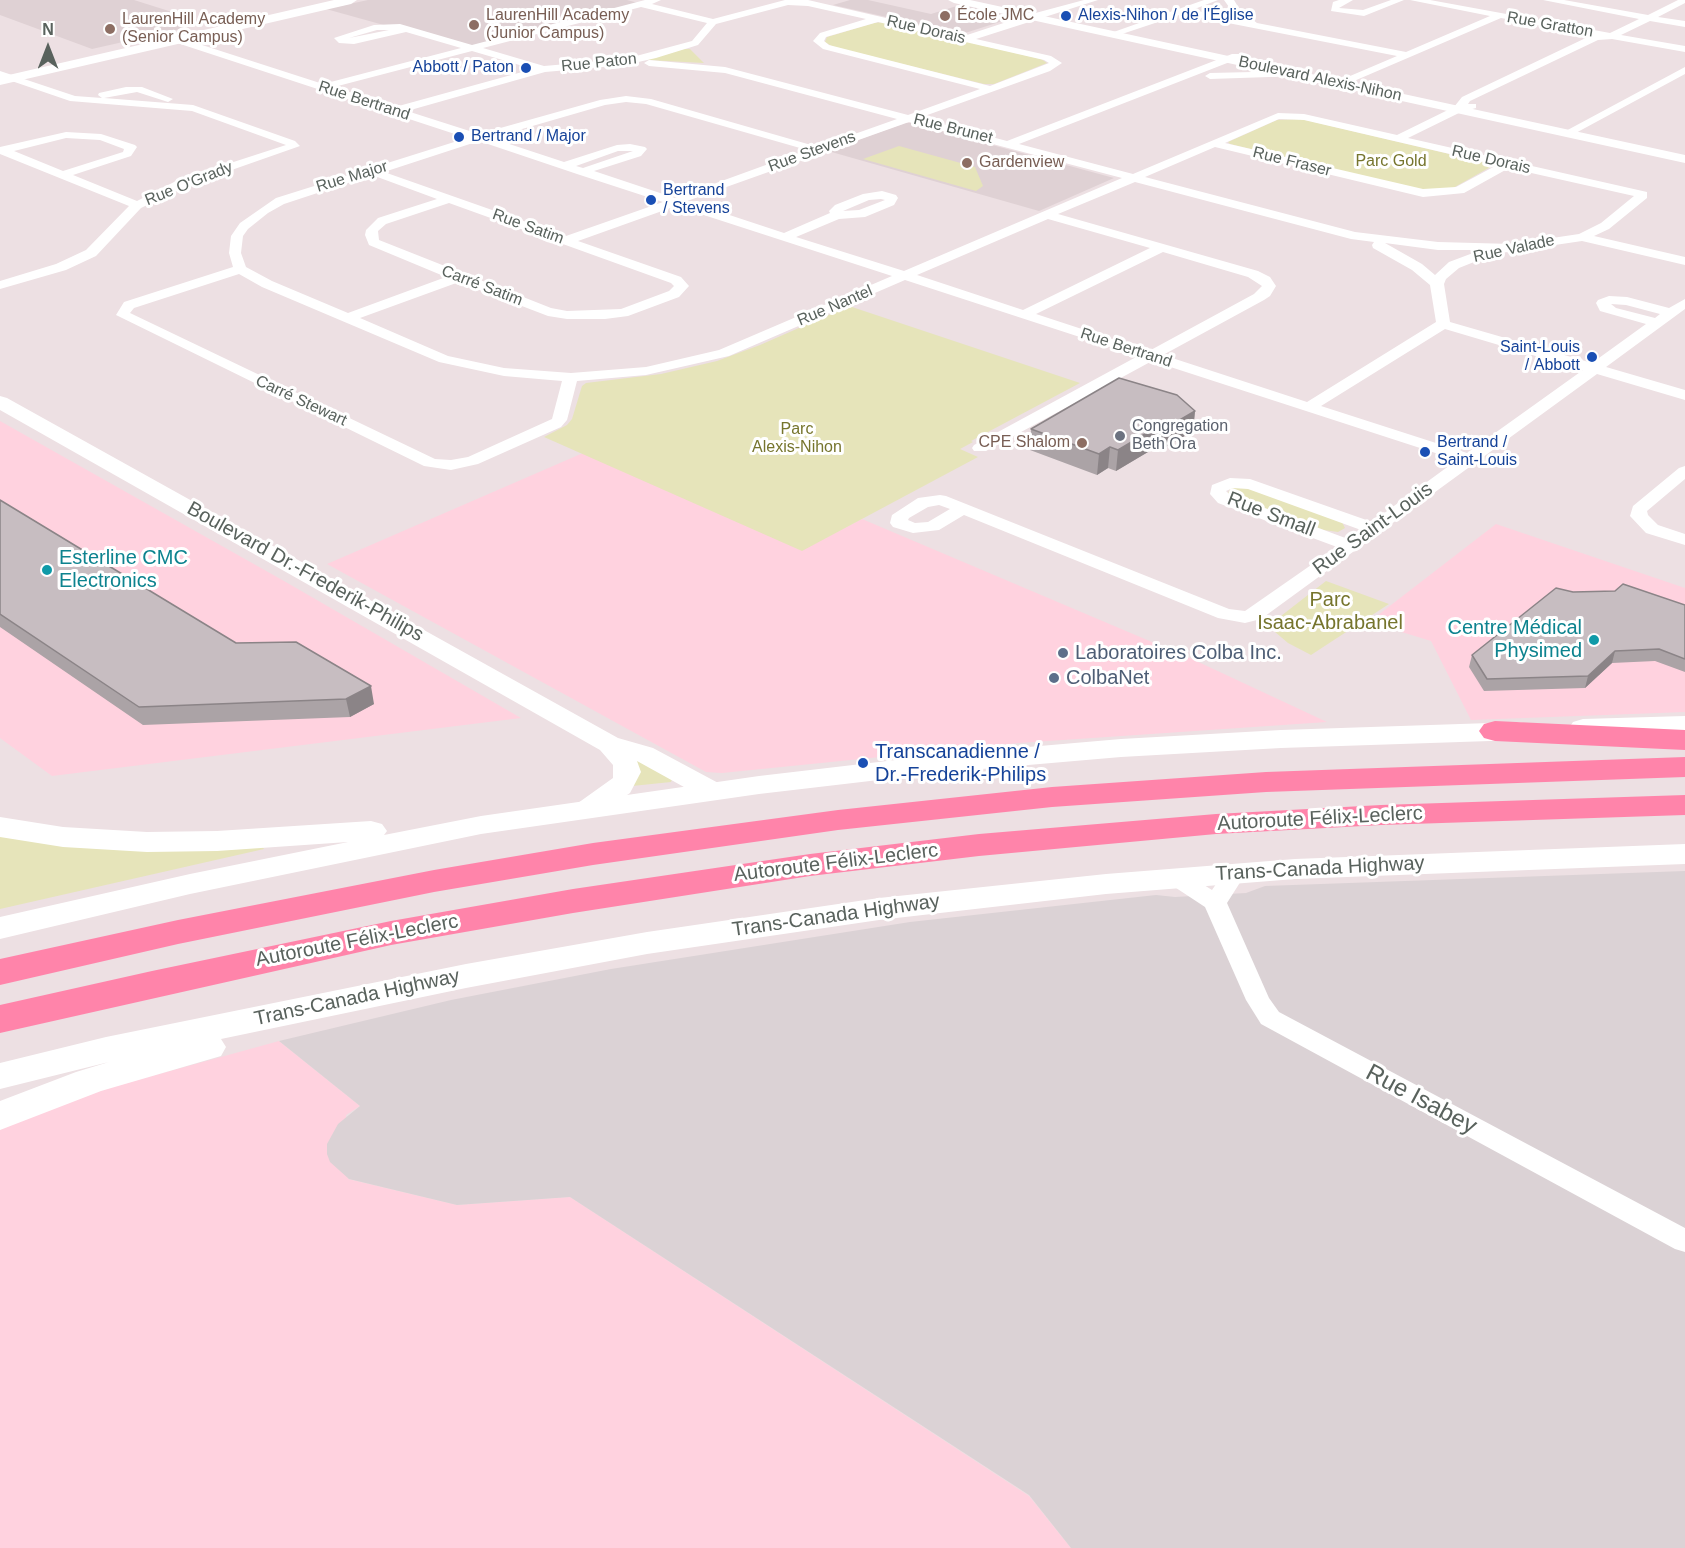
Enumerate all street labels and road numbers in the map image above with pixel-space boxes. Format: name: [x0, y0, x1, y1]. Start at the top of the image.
street label: Rue Gratton: [1505, 8, 1595, 42]
street label: Rue Dorais: [885, 12, 967, 48]
street label: Rue Paton: [560, 50, 638, 76]
street label: Boulevard Alexis-Nihon: [1237, 52, 1403, 106]
street label: Rue Bertrand: [316, 77, 412, 125]
street label: Rue Brunet: [911, 110, 995, 148]
street label: Rue Stevens: [766, 127, 858, 177]
street label: Rue Dorais: [1450, 142, 1532, 178]
street label: Rue Fraser: [1251, 143, 1333, 181]
street label: Rue Major: [314, 157, 390, 197]
street label: Rue O'Grady: [142, 158, 236, 210]
street label: Rue Satim: [490, 205, 566, 249]
street label: Rue Valade: [1472, 231, 1556, 267]
street label: Carré Satim: [439, 262, 525, 310]
street label: Rue Nantel: [794, 282, 876, 330]
street label: Rue Bertrand: [1078, 324, 1174, 372]
street label: Carré Stewart: [252, 371, 350, 431]
street label: Rue Saint-Louis: [1308, 477, 1438, 581]
street label: Rue Small: [1224, 487, 1318, 543]
street label: Boulevard Dr.-Frederik-Philips: [183, 497, 427, 647]
street label: Autoroute Félix-Leclerc: [1217, 802, 1423, 836]
street label: Autoroute Félix-Leclerc: [732, 839, 940, 887]
street label: Trans-Canada Highway: [1215, 852, 1425, 886]
street label: Trans-Canada Highway: [731, 890, 941, 942]
street label: Autoroute Félix-Leclerc: [254, 910, 460, 972]
street label: Trans-Canada Highway: [252, 964, 462, 1032]
street label: Rue Isabey: [1361, 1059, 1481, 1141]

